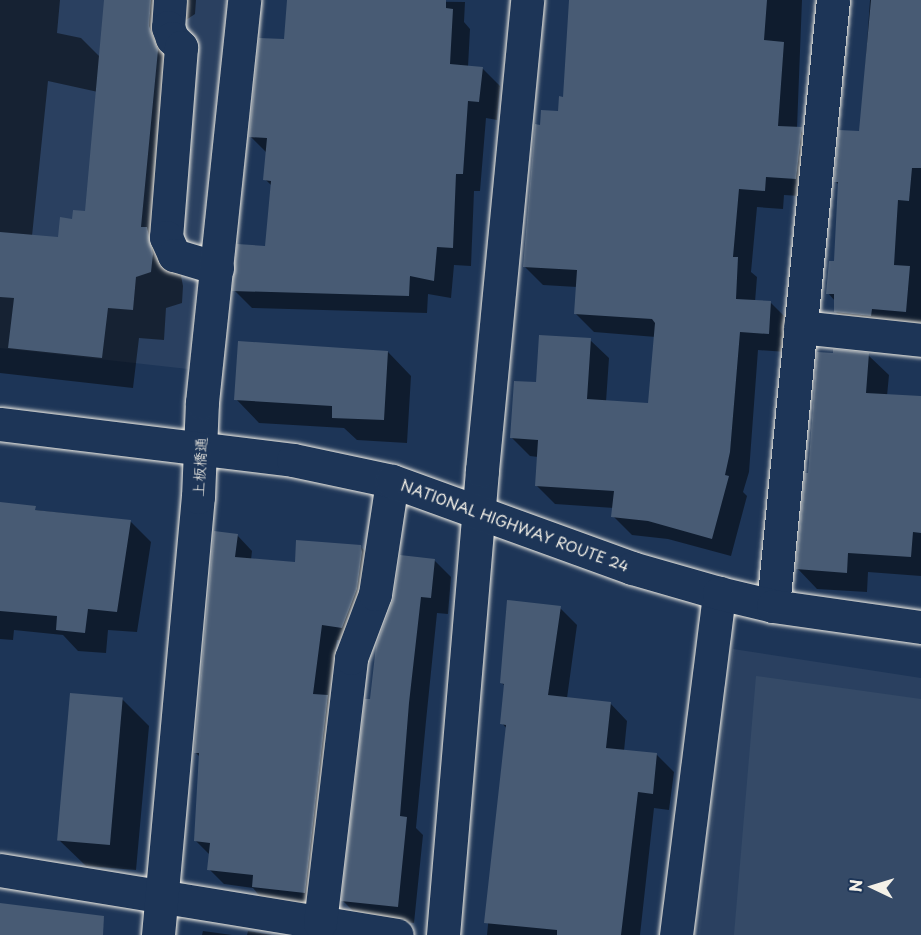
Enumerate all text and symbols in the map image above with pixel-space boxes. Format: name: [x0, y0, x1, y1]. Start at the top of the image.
street label: 上板橋通: [188, 437, 210, 497]
street label: NATIONAL HIGHWAY ROUTE 24: [398, 475, 632, 575]
north arrow: [843, 857, 903, 917]
text: N: [843, 879, 867, 893]

